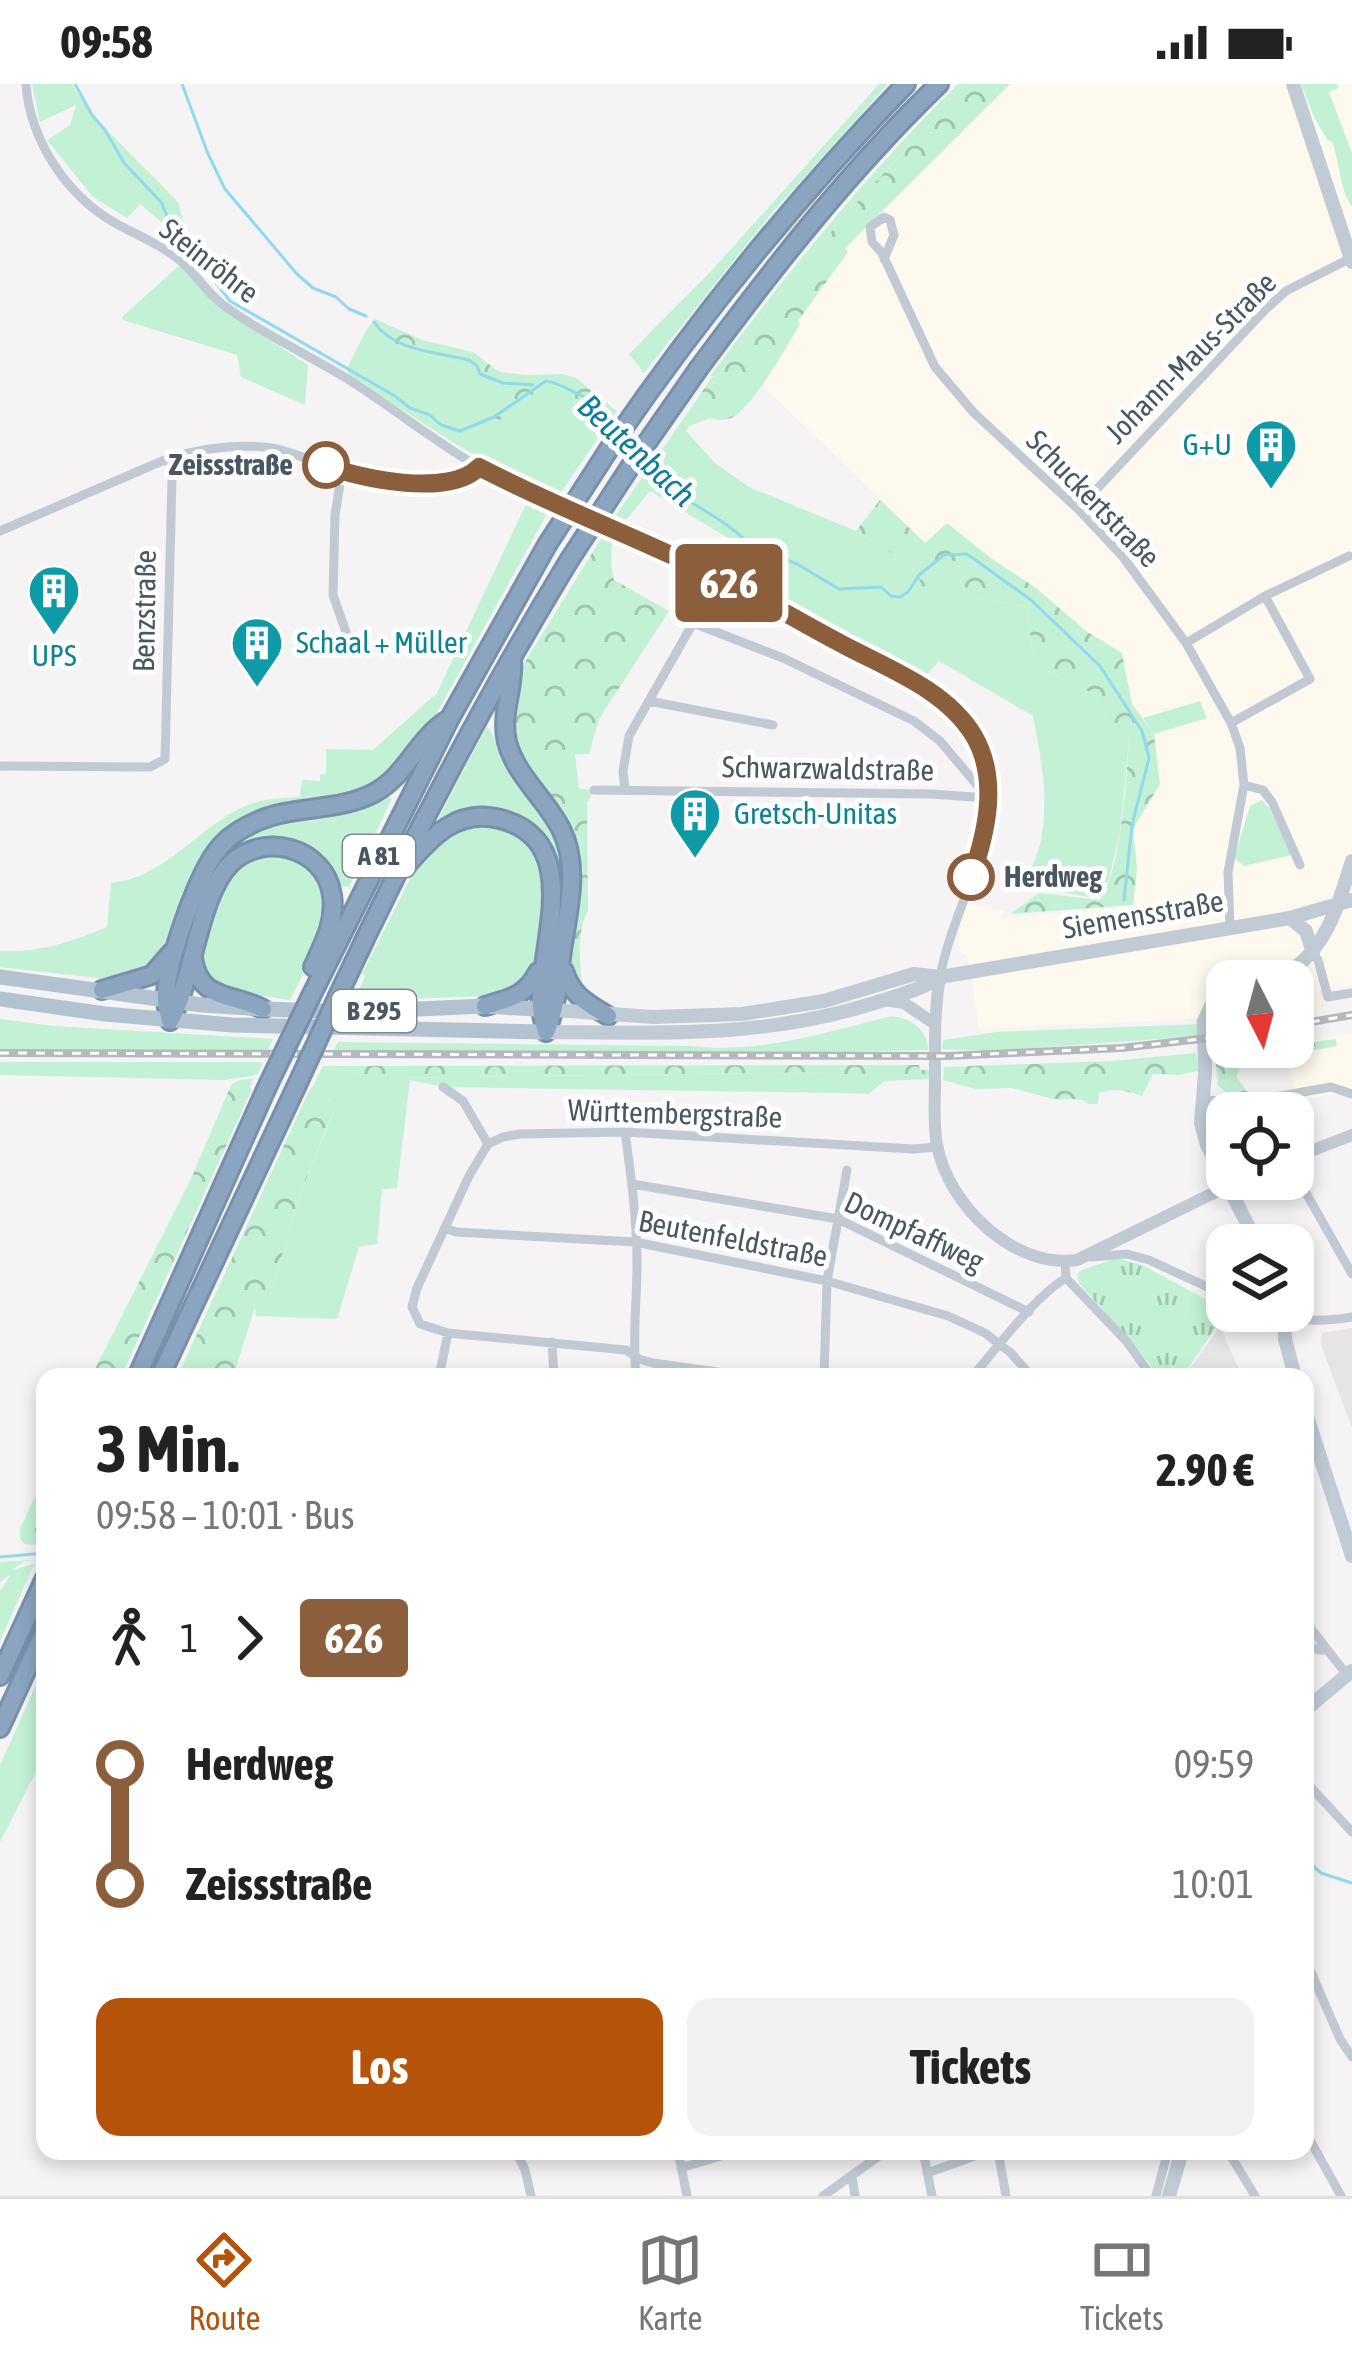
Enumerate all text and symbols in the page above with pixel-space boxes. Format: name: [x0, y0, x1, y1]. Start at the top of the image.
text: 09:58: [60, 16, 153, 68]
street label: Steinröhre: [153, 211, 266, 309]
street label: Johann-Maus-Straße: [1098, 265, 1282, 449]
water label: Beutenbach: [571, 386, 703, 514]
building icon: G+U: [1243, 417, 1299, 491]
street label: Schuckertstraße: [1020, 423, 1167, 574]
place label: G+U: [1183, 427, 1232, 461]
marker: Zeissstraße: [304, 443, 348, 487]
place label: Zeissstraße: [169, 447, 293, 481]
line badge: 626: [660, 544, 798, 622]
street label: Benzstraße: [126, 550, 162, 672]
text: 626: [699, 559, 759, 607]
building icon: UPS: [26, 563, 82, 637]
building icon: Schaal + Müller: [229, 615, 285, 689]
place label: Schaal + Müller: [296, 625, 468, 659]
place label: UPS: [32, 638, 77, 672]
street label: Schwarzwaldstraße: [722, 749, 934, 787]
building icon: Gretsch-Unitas: [667, 786, 723, 860]
place label: Gretsch-Unitas: [734, 796, 897, 830]
road number: A 81: [343, 835, 415, 877]
marker: Herdweg: [949, 855, 993, 899]
place label: Herdweg: [1004, 859, 1102, 893]
street label: Siemensstraße: [1060, 883, 1226, 945]
north arrow: [1206, 960, 1314, 1068]
map controls: [1206, 960, 1314, 1332]
road number: B 295: [332, 990, 416, 1032]
street label: Württembergstraße: [567, 1092, 783, 1134]
button: locate: [1206, 1092, 1314, 1200]
street label: Dompfaffweg: [840, 1184, 989, 1278]
street label: Beutenfeldstraße: [636, 1203, 831, 1273]
button: layers: [1206, 1224, 1314, 1332]
text: 3 Min.: [96, 1410, 239, 1486]
text: 2.90 €: [1156, 1444, 1254, 1496]
text: 09:58 – 10:01 · Bus: [96, 1493, 355, 1537]
icon: walk: [96, 1605, 162, 1671]
icon: forward: [216, 1605, 282, 1671]
text: 626: [324, 1614, 384, 1662]
text: 1: [180, 1616, 198, 1660]
text: Herdweg: [186, 1738, 333, 1790]
text: 09:59: [1174, 1742, 1254, 1786]
text: Zeissstraße: [186, 1858, 373, 1910]
text: 10:01: [1172, 1862, 1254, 1906]
button: Los: [96, 1998, 663, 2136]
button: Tickets: [687, 1998, 1254, 2136]
tab: Route: [188, 2227, 260, 2337]
tab: Karte: [637, 2227, 703, 2337]
tab: Tickets: [1080, 2227, 1164, 2337]

